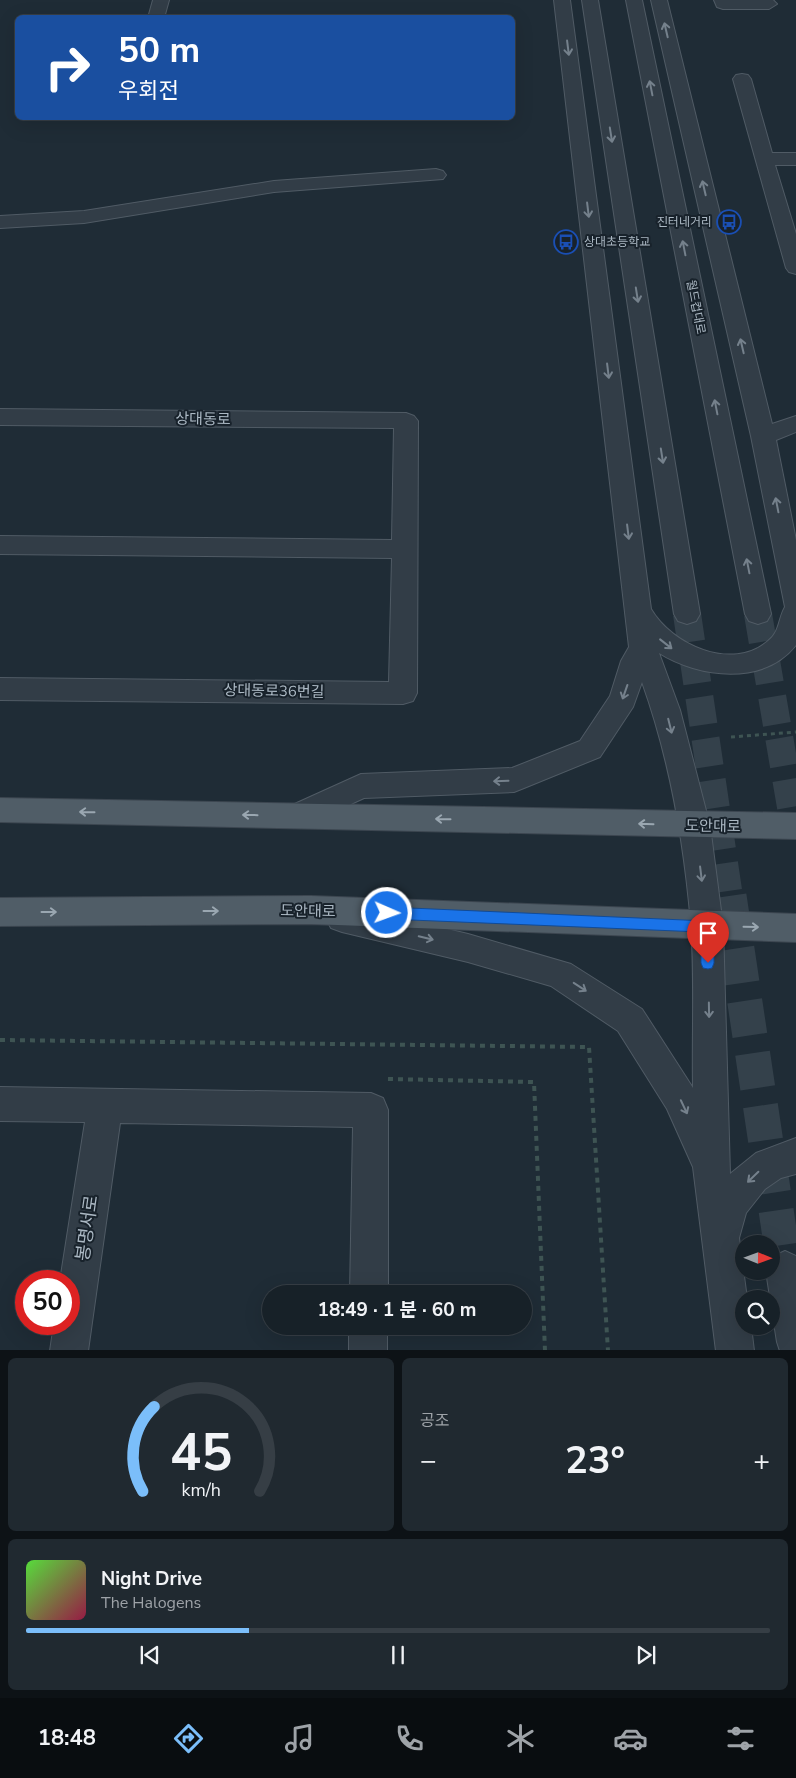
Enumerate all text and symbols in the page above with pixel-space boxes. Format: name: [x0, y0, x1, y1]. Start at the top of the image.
one-way arrow: [661, 22, 670, 38]
text: 50 m: [118, 27, 200, 74]
icon: right: [35, 35, 100, 100]
one-way arrow: [563, 40, 573, 56]
text: 우회전: [118, 76, 179, 106]
one-way arrow: [646, 81, 656, 97]
one-way arrow: [607, 126, 617, 142]
one-way arrow: [699, 180, 708, 196]
one-way arrow: [583, 201, 593, 217]
bus stop icon: 진터네거리: [716, 209, 742, 235]
place label: 진터네거리: [657, 214, 712, 230]
bus stop icon: 상대초등학교: [553, 229, 579, 255]
place label: 상대초등학교: [584, 234, 650, 250]
one-way arrow: [678, 240, 688, 256]
street label: 월드컵대로: [683, 278, 709, 336]
one-way arrow: [632, 287, 642, 303]
one-way arrow: [737, 338, 746, 354]
one-way arrow: [603, 363, 613, 379]
one-way arrow: [711, 399, 720, 415]
street label: 상대동로: [175, 409, 231, 429]
one-way arrow: [658, 447, 668, 463]
one-way arrow: [771, 497, 781, 513]
one-way arrow: [623, 524, 633, 540]
one-way arrow: [743, 559, 753, 575]
one-way arrow: [659, 639, 673, 649]
street label: 상대동로36번길: [223, 680, 325, 702]
one-way arrow: [620, 683, 629, 699]
one-way arrow: [666, 717, 675, 733]
one-way arrow: [493, 776, 509, 785]
one-way arrow: [80, 807, 96, 817]
one-way arrow: [242, 810, 258, 820]
one-way arrow: [435, 815, 451, 824]
street label: 도안대로: [685, 816, 741, 836]
one-way arrow: [638, 820, 654, 829]
one-way arrow: [696, 866, 706, 882]
position arrow: [360, 886, 412, 938]
street label: 도안대로: [280, 901, 336, 921]
one-way arrow: [202, 906, 219, 916]
one-way arrow: [40, 907, 56, 917]
pin: [687, 912, 729, 963]
icon: arrive: [694, 919, 722, 947]
one-way arrow: [743, 923, 759, 932]
one-way arrow: [418, 934, 434, 943]
one-way arrow: [573, 982, 587, 993]
one-way arrow: [704, 1002, 713, 1018]
one-way arrow: [680, 1099, 690, 1114]
one-way arrow: [747, 1171, 759, 1183]
street label: 봉명서로: [71, 1194, 103, 1262]
north arrow: [735, 1235, 780, 1280]
map controls: [735, 1235, 780, 1335]
speed limit sign: 50: [15, 1270, 80, 1335]
button: search: [735, 1290, 780, 1335]
text: 18:49 · 1 분 · 60 m: [318, 1297, 476, 1323]
text: 공조: [420, 1410, 449, 1432]
text: 45: [170, 1417, 232, 1488]
text: 23°: [565, 1435, 625, 1486]
text: −: [420, 1442, 437, 1480]
text: +: [753, 1442, 770, 1480]
text: km/h: [181, 1478, 221, 1502]
text: Night Drive: [101, 1566, 202, 1592]
text: The Halogens: [101, 1592, 201, 1614]
icon: previous: [136, 1641, 164, 1669]
icon: pause: [384, 1641, 412, 1669]
icon: next: [632, 1641, 660, 1669]
icon: directions: [171, 1721, 206, 1756]
icon: music: [282, 1721, 317, 1756]
icon: phone: [392, 1721, 427, 1756]
icon: climate: [503, 1721, 538, 1756]
icon: car: [613, 1721, 648, 1756]
icon: filters: [723, 1721, 758, 1756]
text: 18:48: [38, 1723, 96, 1753]

